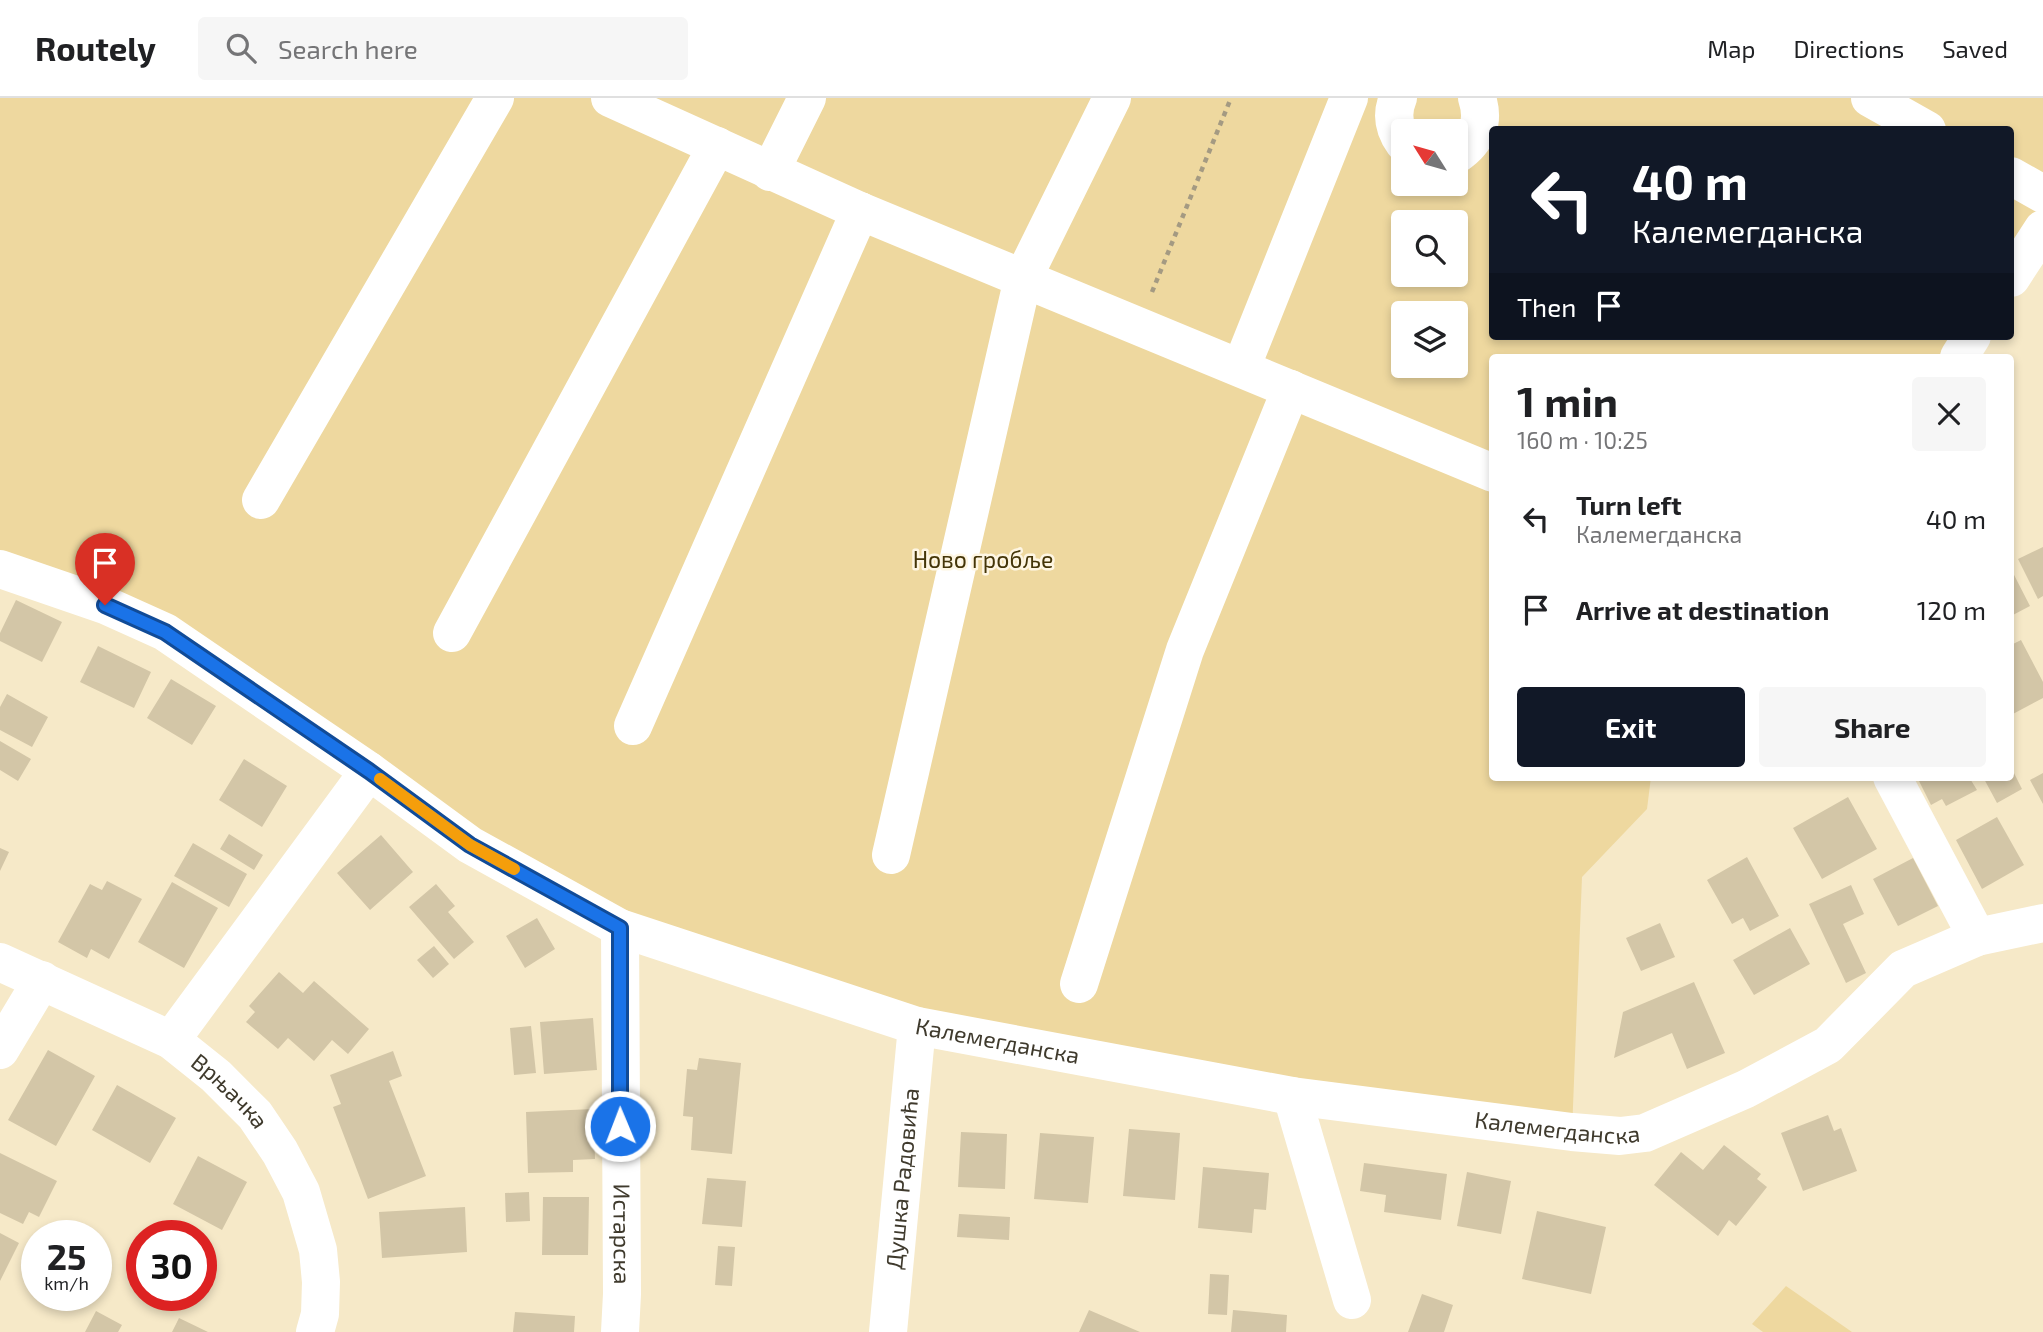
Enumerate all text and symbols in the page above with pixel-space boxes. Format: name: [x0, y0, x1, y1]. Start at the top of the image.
search box: [198, 17, 688, 80]
text: Routely: [35, 28, 156, 68]
icon: search: [222, 29, 260, 67]
text: Search here: [278, 33, 418, 64]
text: Map: [1707, 34, 1755, 63]
text: Directions: [1793, 34, 1904, 63]
text: Saved: [1942, 34, 2008, 63]
north arrow: [1391, 119, 1468, 196]
map controls: [1391, 119, 1468, 378]
text: 40 m: [1632, 151, 1748, 210]
icon: left: [1517, 154, 1608, 245]
button: search: [1391, 210, 1468, 287]
text: Калемегданска: [1632, 211, 1863, 249]
icon: arrive: [1590, 287, 1628, 325]
text: Then: [1517, 291, 1576, 322]
button: layers: [1391, 301, 1468, 378]
text: 1 min: [1517, 375, 1618, 425]
button: close: [1912, 377, 1986, 451]
text: 160 m · 10:25: [1517, 426, 1648, 454]
text: Turn left: [1576, 489, 1682, 520]
icon: left: [1517, 500, 1555, 538]
text: 40 m: [1926, 503, 1986, 534]
text: Калемегданска: [1576, 520, 1742, 548]
pin: [75, 533, 135, 605]
icon: arrive: [86, 544, 124, 582]
park label: Ново гробље: [913, 545, 1053, 573]
icon: arrive: [1517, 591, 1555, 629]
text: Arrive at destination: [1576, 594, 1829, 625]
text: 120 m: [1917, 594, 1986, 625]
button: Exit: [1517, 687, 1745, 767]
button: Share: [1759, 687, 1986, 767]
street label: Калемегданска: [913, 1011, 1082, 1069]
street label: Врњачка: [186, 1047, 275, 1133]
street label: Душка Радовића: [879, 1087, 924, 1270]
position arrow: [583, 1089, 657, 1163]
street label: Калемегданска: [1473, 1105, 1642, 1149]
street label: Истарска: [608, 1183, 637, 1285]
speed limit sign: 30: [126, 1220, 217, 1311]
text: 25: [47, 1235, 86, 1277]
text: km/h: [44, 1272, 89, 1294]

